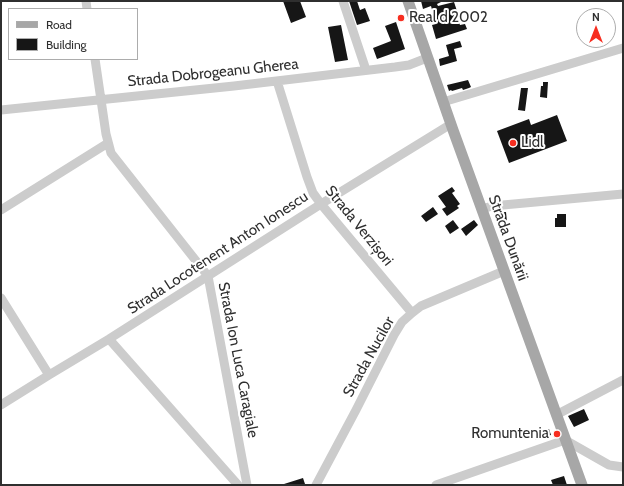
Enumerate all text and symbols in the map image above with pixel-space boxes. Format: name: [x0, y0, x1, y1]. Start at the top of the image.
legend: [8, 8, 138, 60]
north arrow: [576, 8, 616, 48]
place label: Real d 2002: [409, 9, 488, 27]
text: N: [592, 10, 600, 24]
marker: Real d 2002: [396, 13, 406, 23]
text: Road: [46, 17, 72, 32]
text: Building: [46, 37, 87, 52]
street label: Strada Dobrogeanu Gherea: [127, 55, 299, 91]
place label: Lidl: [521, 134, 544, 152]
marker: Lidl: [508, 138, 518, 148]
street label: Strada Verzișori: [321, 182, 397, 270]
street label: Strada Locotenent Anton Ionescu: [124, 188, 312, 318]
street label: Strada Dunării: [484, 193, 532, 283]
street label: Strada Ion Luca Caragiale: [214, 281, 262, 439]
street label: Strada Nucilor: [340, 314, 398, 400]
place label: Romuntenia: [471, 425, 549, 443]
marker: Romuntenia: [552, 429, 562, 439]

